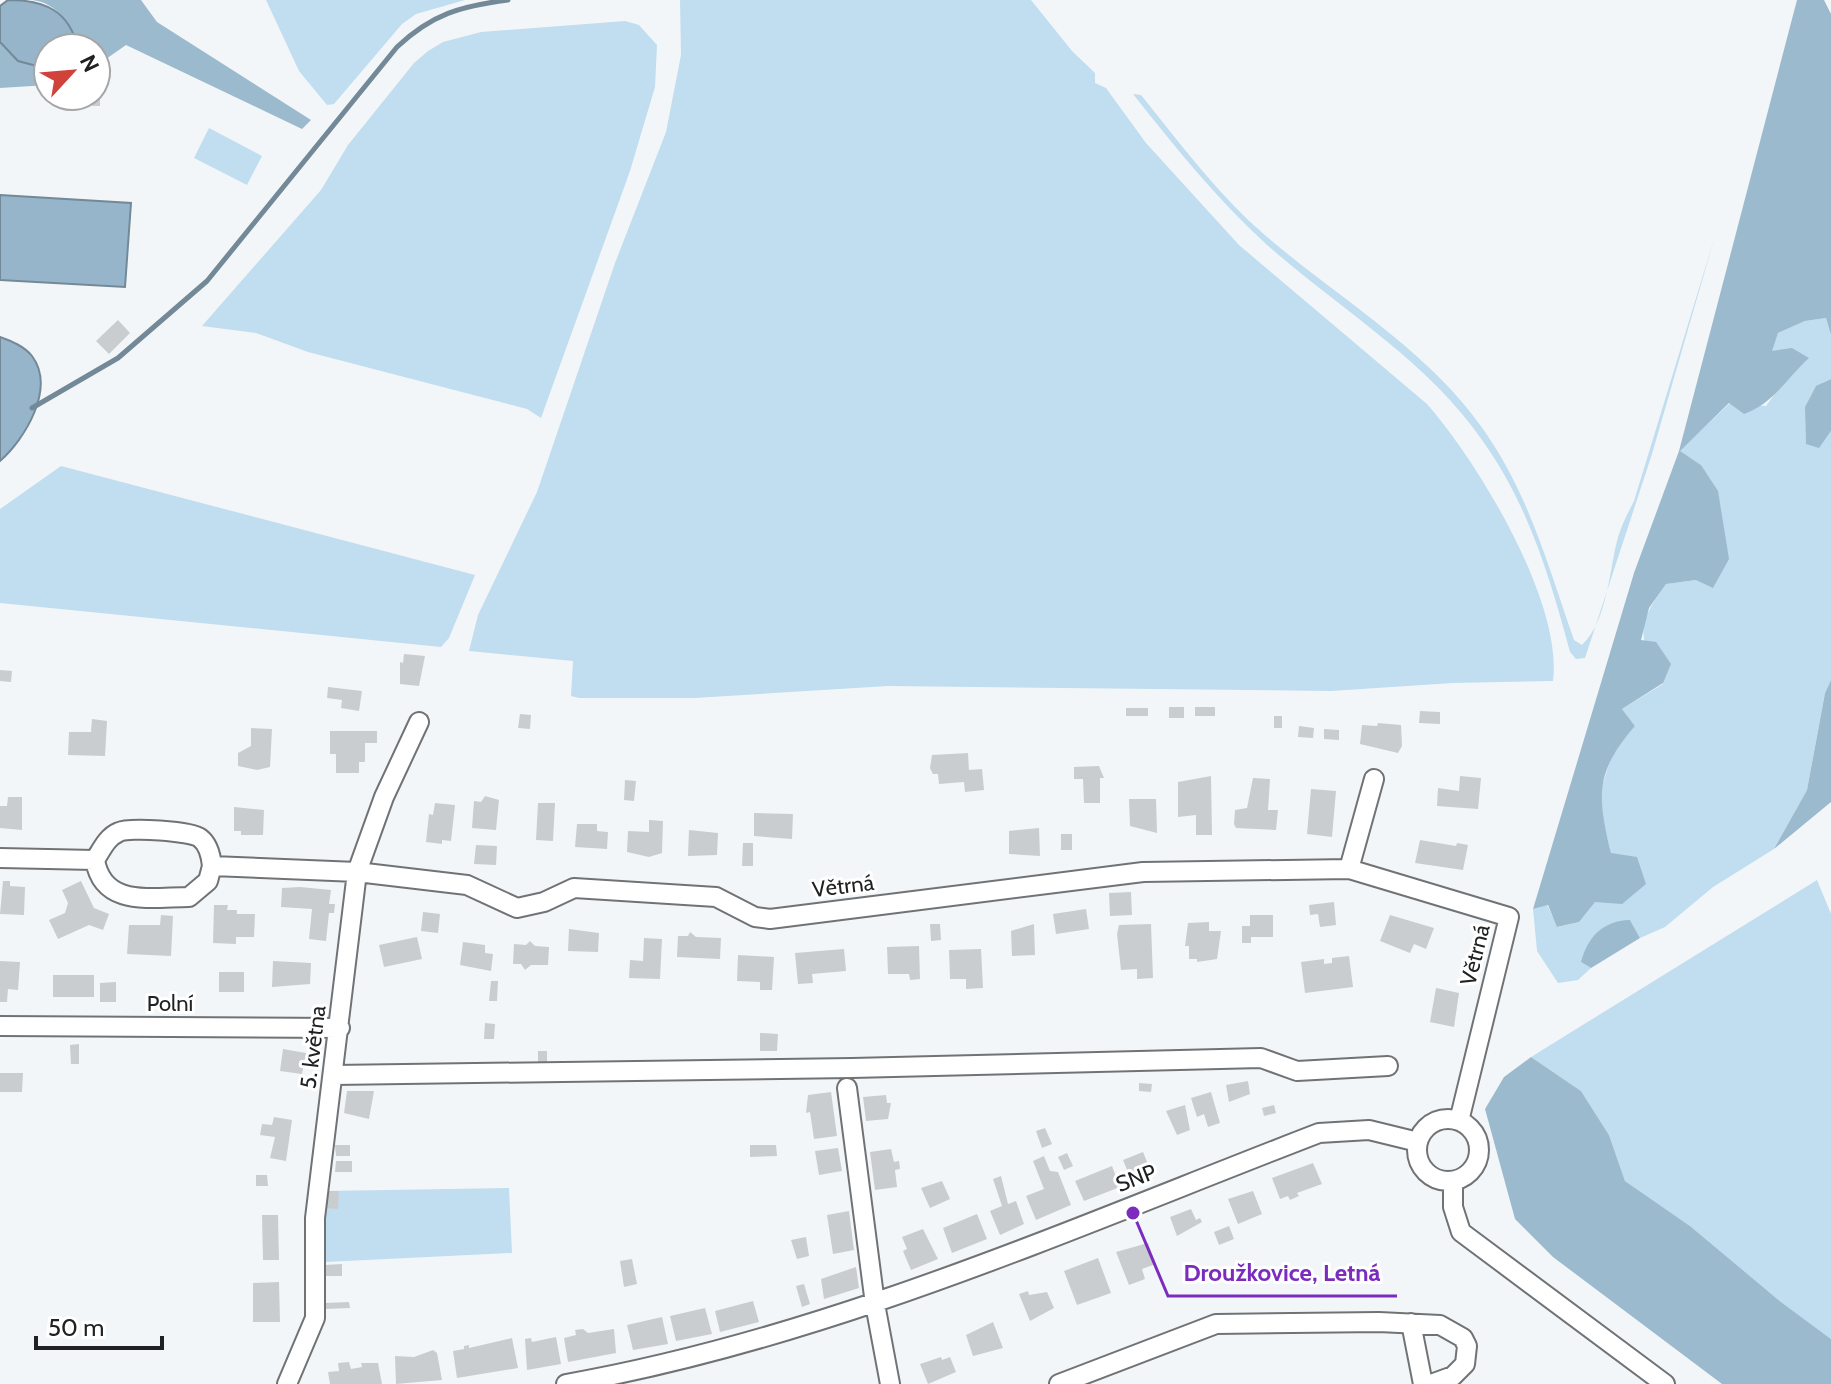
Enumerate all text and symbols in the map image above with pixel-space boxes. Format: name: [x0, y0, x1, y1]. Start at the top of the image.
north arrow: [32, 32, 112, 112]
text: N: [74, 51, 105, 76]
street label: Větrná: [811, 869, 876, 903]
street label: Větrná: [1454, 921, 1496, 988]
street label: Polní: [147, 990, 194, 1017]
street label: 5. května: [295, 1003, 332, 1090]
street label: SNP: [1112, 1158, 1160, 1198]
callout: Droužkovice, Letná: [1168, 1248, 1397, 1296]
text: Droužkovice, Letná: [1183, 1258, 1381, 1287]
scale bar: [36, 1300, 162, 1350]
text: 50 m: [48, 1313, 104, 1342]

